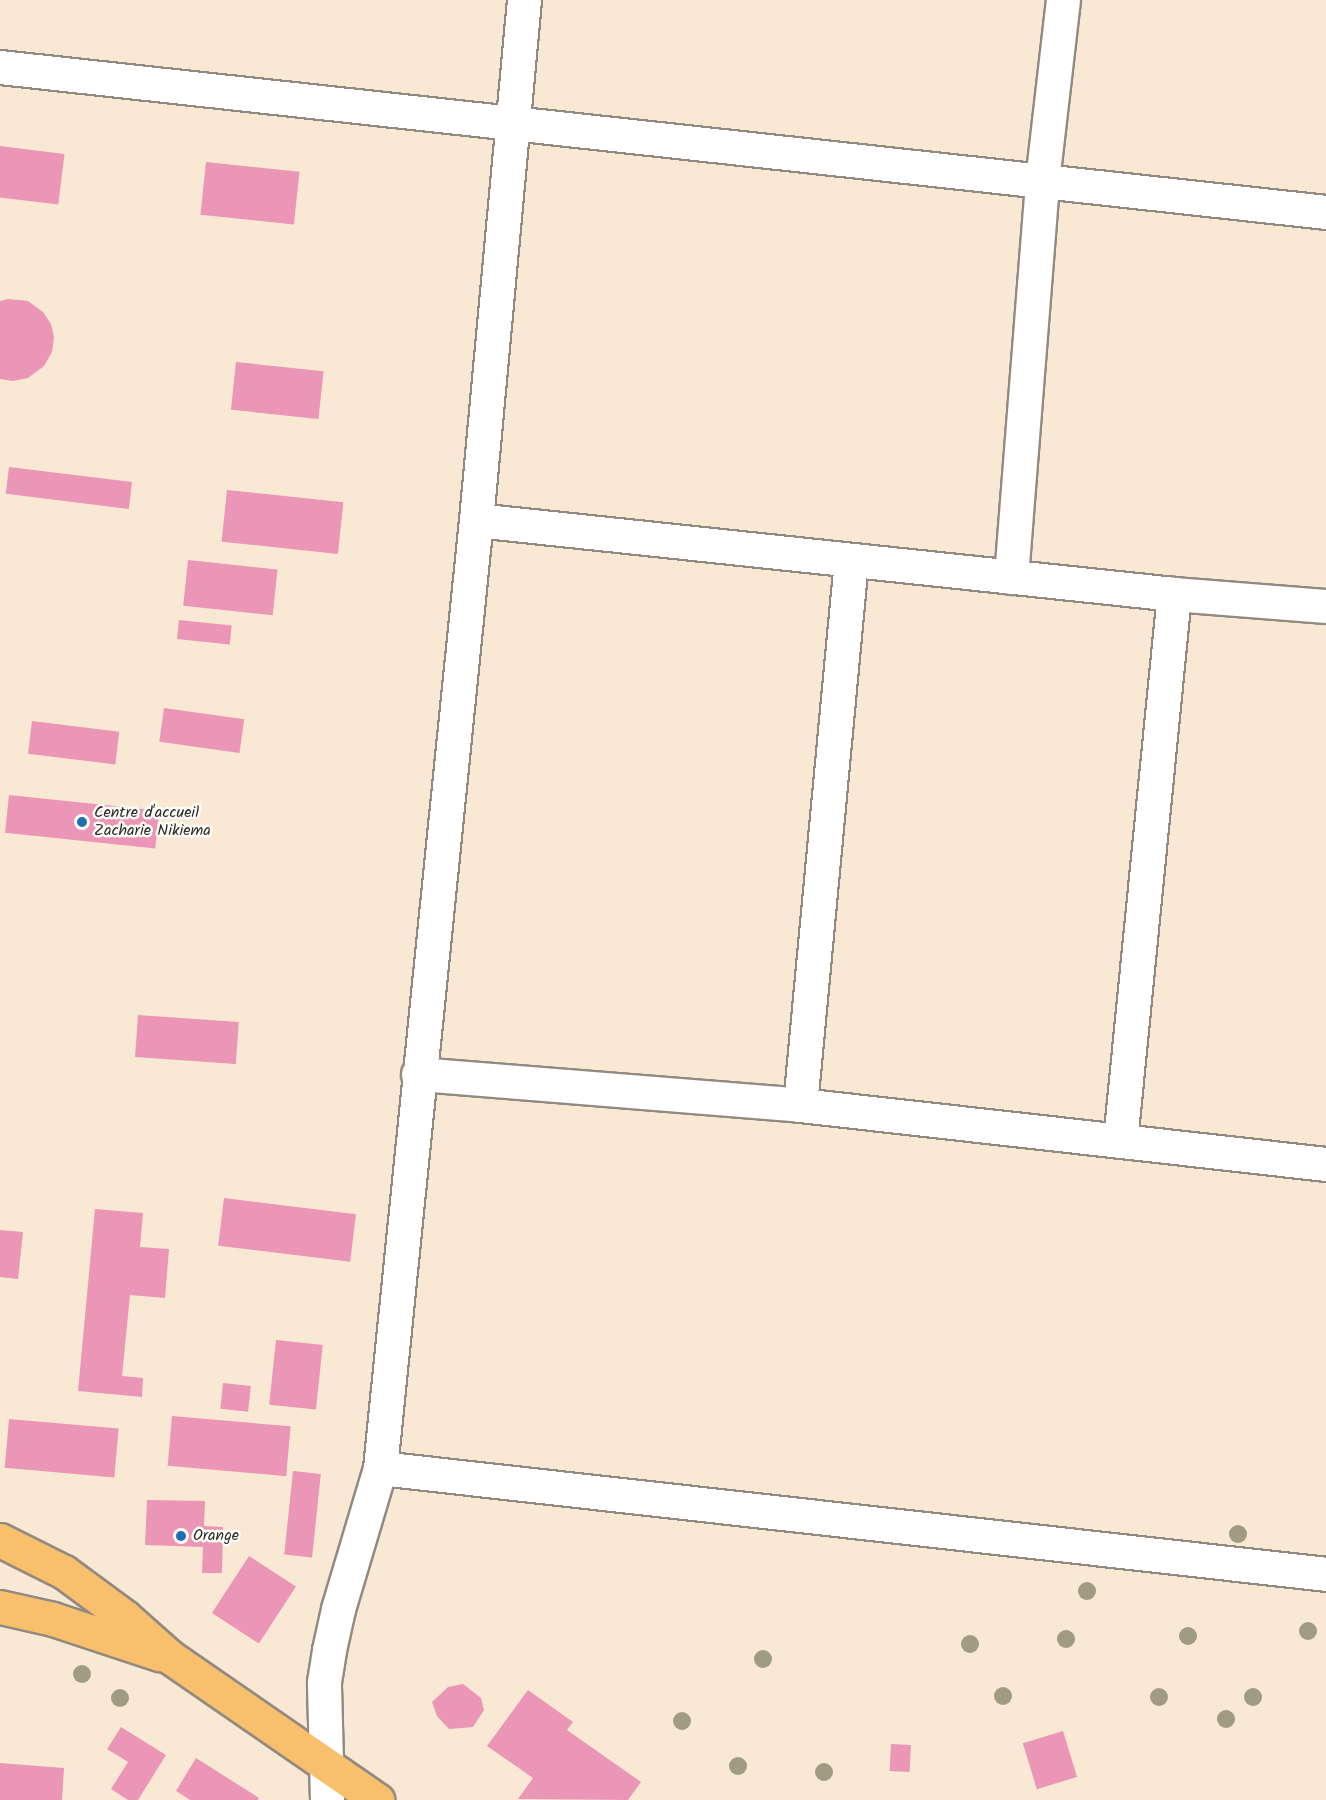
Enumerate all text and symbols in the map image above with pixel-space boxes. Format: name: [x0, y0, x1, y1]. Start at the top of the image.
place label: Centre d'accueil Zacharie Nikiema: [94, 803, 211, 841]
marker: Centre d'accueil Zacharie Nikiema: [75, 815, 89, 829]
place label: Orange: [193, 1526, 239, 1546]
marker: Orange: [174, 1529, 188, 1543]

